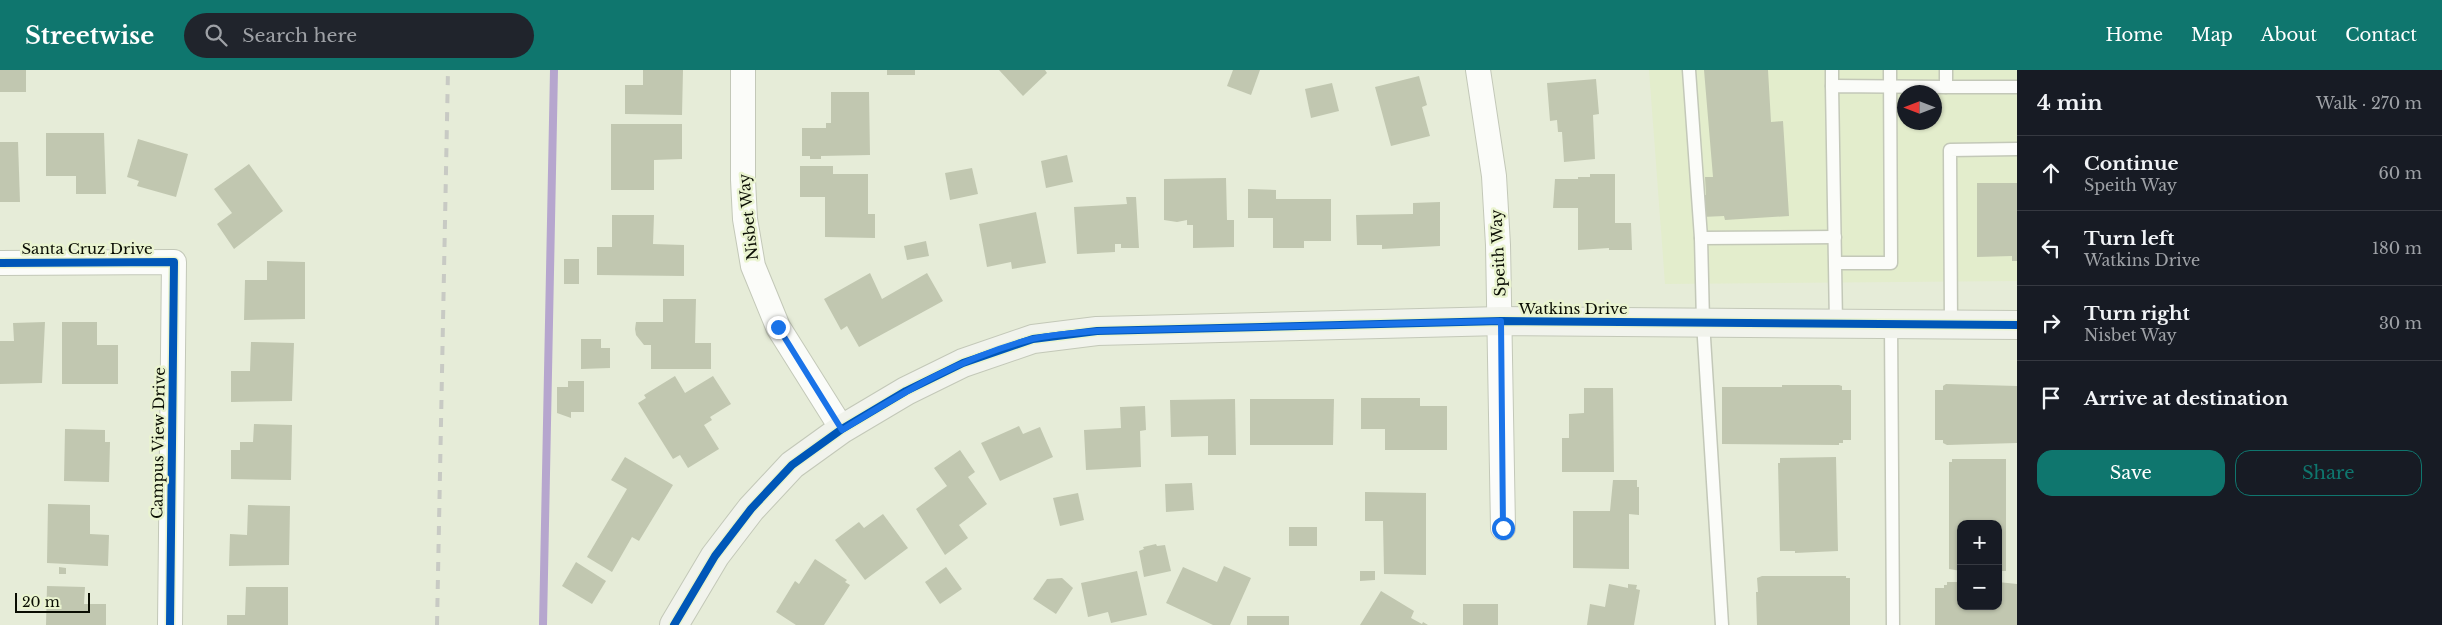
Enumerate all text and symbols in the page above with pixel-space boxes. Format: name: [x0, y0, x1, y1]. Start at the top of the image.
search box: [184, 13, 534, 58]
text: Streetwise: [25, 21, 154, 50]
icon: search: [202, 21, 230, 49]
text: Search here: [242, 24, 357, 47]
text: Home: [2105, 24, 2163, 46]
text: Map: [2191, 24, 2233, 46]
text: About: [2261, 24, 2317, 46]
text: Contact: [2345, 24, 2417, 46]
north arrow: [1897, 85, 1942, 130]
text: 4 min: [2037, 90, 2103, 116]
text: Walk · 270 m: [2316, 93, 2422, 113]
text: Continue: [2084, 152, 2179, 175]
icon: ahead: [2037, 159, 2065, 187]
text: 60 m: [2379, 163, 2422, 183]
street label: Nisbet Way: [734, 172, 762, 261]
text: Speith Way: [2084, 175, 2177, 195]
street label: Speith Way: [1486, 209, 1510, 297]
text: Turn left: [2084, 227, 2175, 250]
icon: left: [2037, 234, 2065, 262]
text: 180 m: [2372, 238, 2422, 258]
street label: Santa Cruz Drive: [21, 239, 153, 258]
text: Watkins Drive: [2084, 250, 2200, 270]
street label: Watkins Drive: [1518, 299, 1627, 318]
text: Turn right: [2084, 302, 2190, 325]
icon: right: [2037, 309, 2065, 337]
text: 30 m: [2379, 313, 2422, 333]
route end: [767, 316, 790, 339]
text: Nisbet Way: [2084, 325, 2177, 345]
street label: Campus View Drive: [147, 367, 169, 519]
icon: arrive: [2037, 384, 2065, 412]
text: Arrive at destination: [2084, 387, 2288, 410]
button: Save: [2037, 450, 2225, 496]
button: Share: [2235, 450, 2422, 496]
route start: [1492, 517, 1515, 540]
map controls: [1957, 520, 2002, 610]
button: +: [1957, 520, 2002, 565]
button: −: [1957, 565, 2002, 610]
scale bar: [15, 590, 90, 613]
text: 20 m: [22, 593, 60, 611]

